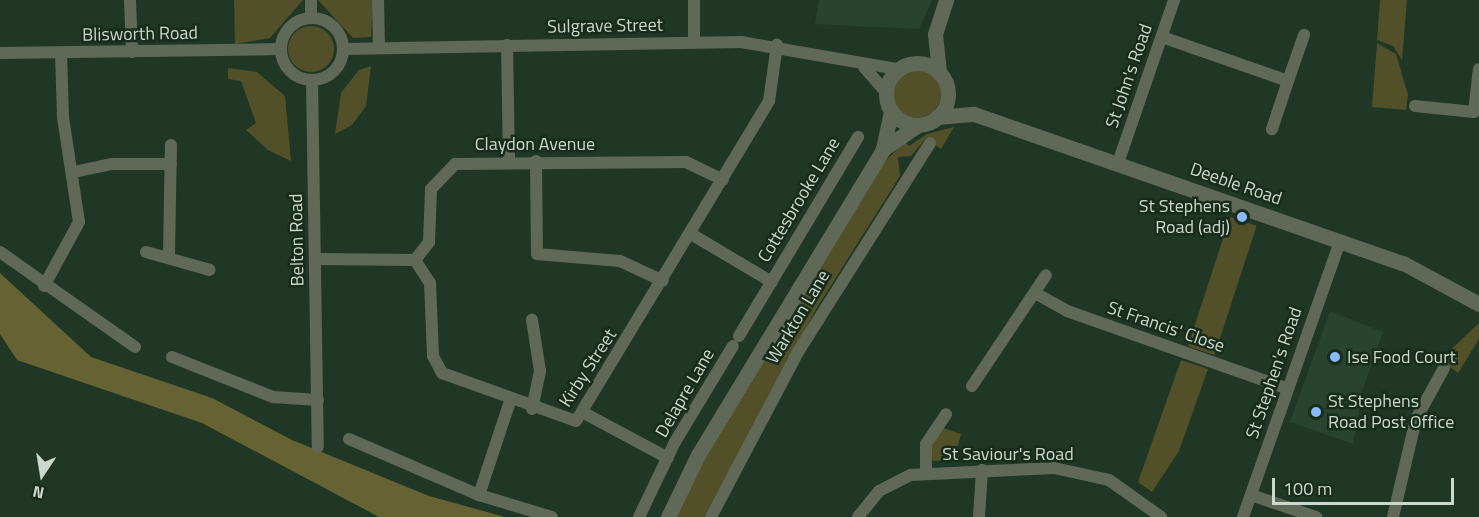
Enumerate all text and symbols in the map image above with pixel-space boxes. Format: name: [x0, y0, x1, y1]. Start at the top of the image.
street label: Sulgrave Street: [547, 14, 663, 38]
street label: St John's Road: [1101, 21, 1157, 131]
street label: Blisworth Road: [82, 22, 198, 46]
street label: Claydon Avenue: [475, 133, 595, 155]
street label: Cottesbrooke Lane: [753, 134, 845, 266]
street label: Deeble Road: [1187, 158, 1285, 210]
street label: Belton Road: [285, 193, 309, 287]
place label: St Stephens Road (adj): [1139, 196, 1230, 238]
marker: St Stephens Road (adj): [1235, 210, 1249, 224]
street label: Warkton Lane: [762, 266, 834, 368]
street label: St Francis' Close: [1104, 297, 1228, 357]
street label: St Stephen's Road: [1241, 304, 1307, 442]
street label: Kirby Street: [555, 325, 621, 411]
street label: Delapre Lane: [651, 345, 719, 441]
place label: Ise Food Court: [1347, 346, 1456, 368]
marker: Ise Food Court: [1328, 350, 1342, 364]
place label: St Stephens Road Post Office: [1328, 391, 1454, 434]
marker: St Stephens Road Post Office: [1309, 405, 1323, 419]
street label: St Saviour's Road: [942, 443, 1074, 465]
north arrow: [12, 445, 72, 505]
scale bar: [1275, 466, 1456, 504]
text: 100 m: [1283, 475, 1332, 502]
text: N: [30, 480, 46, 505]

